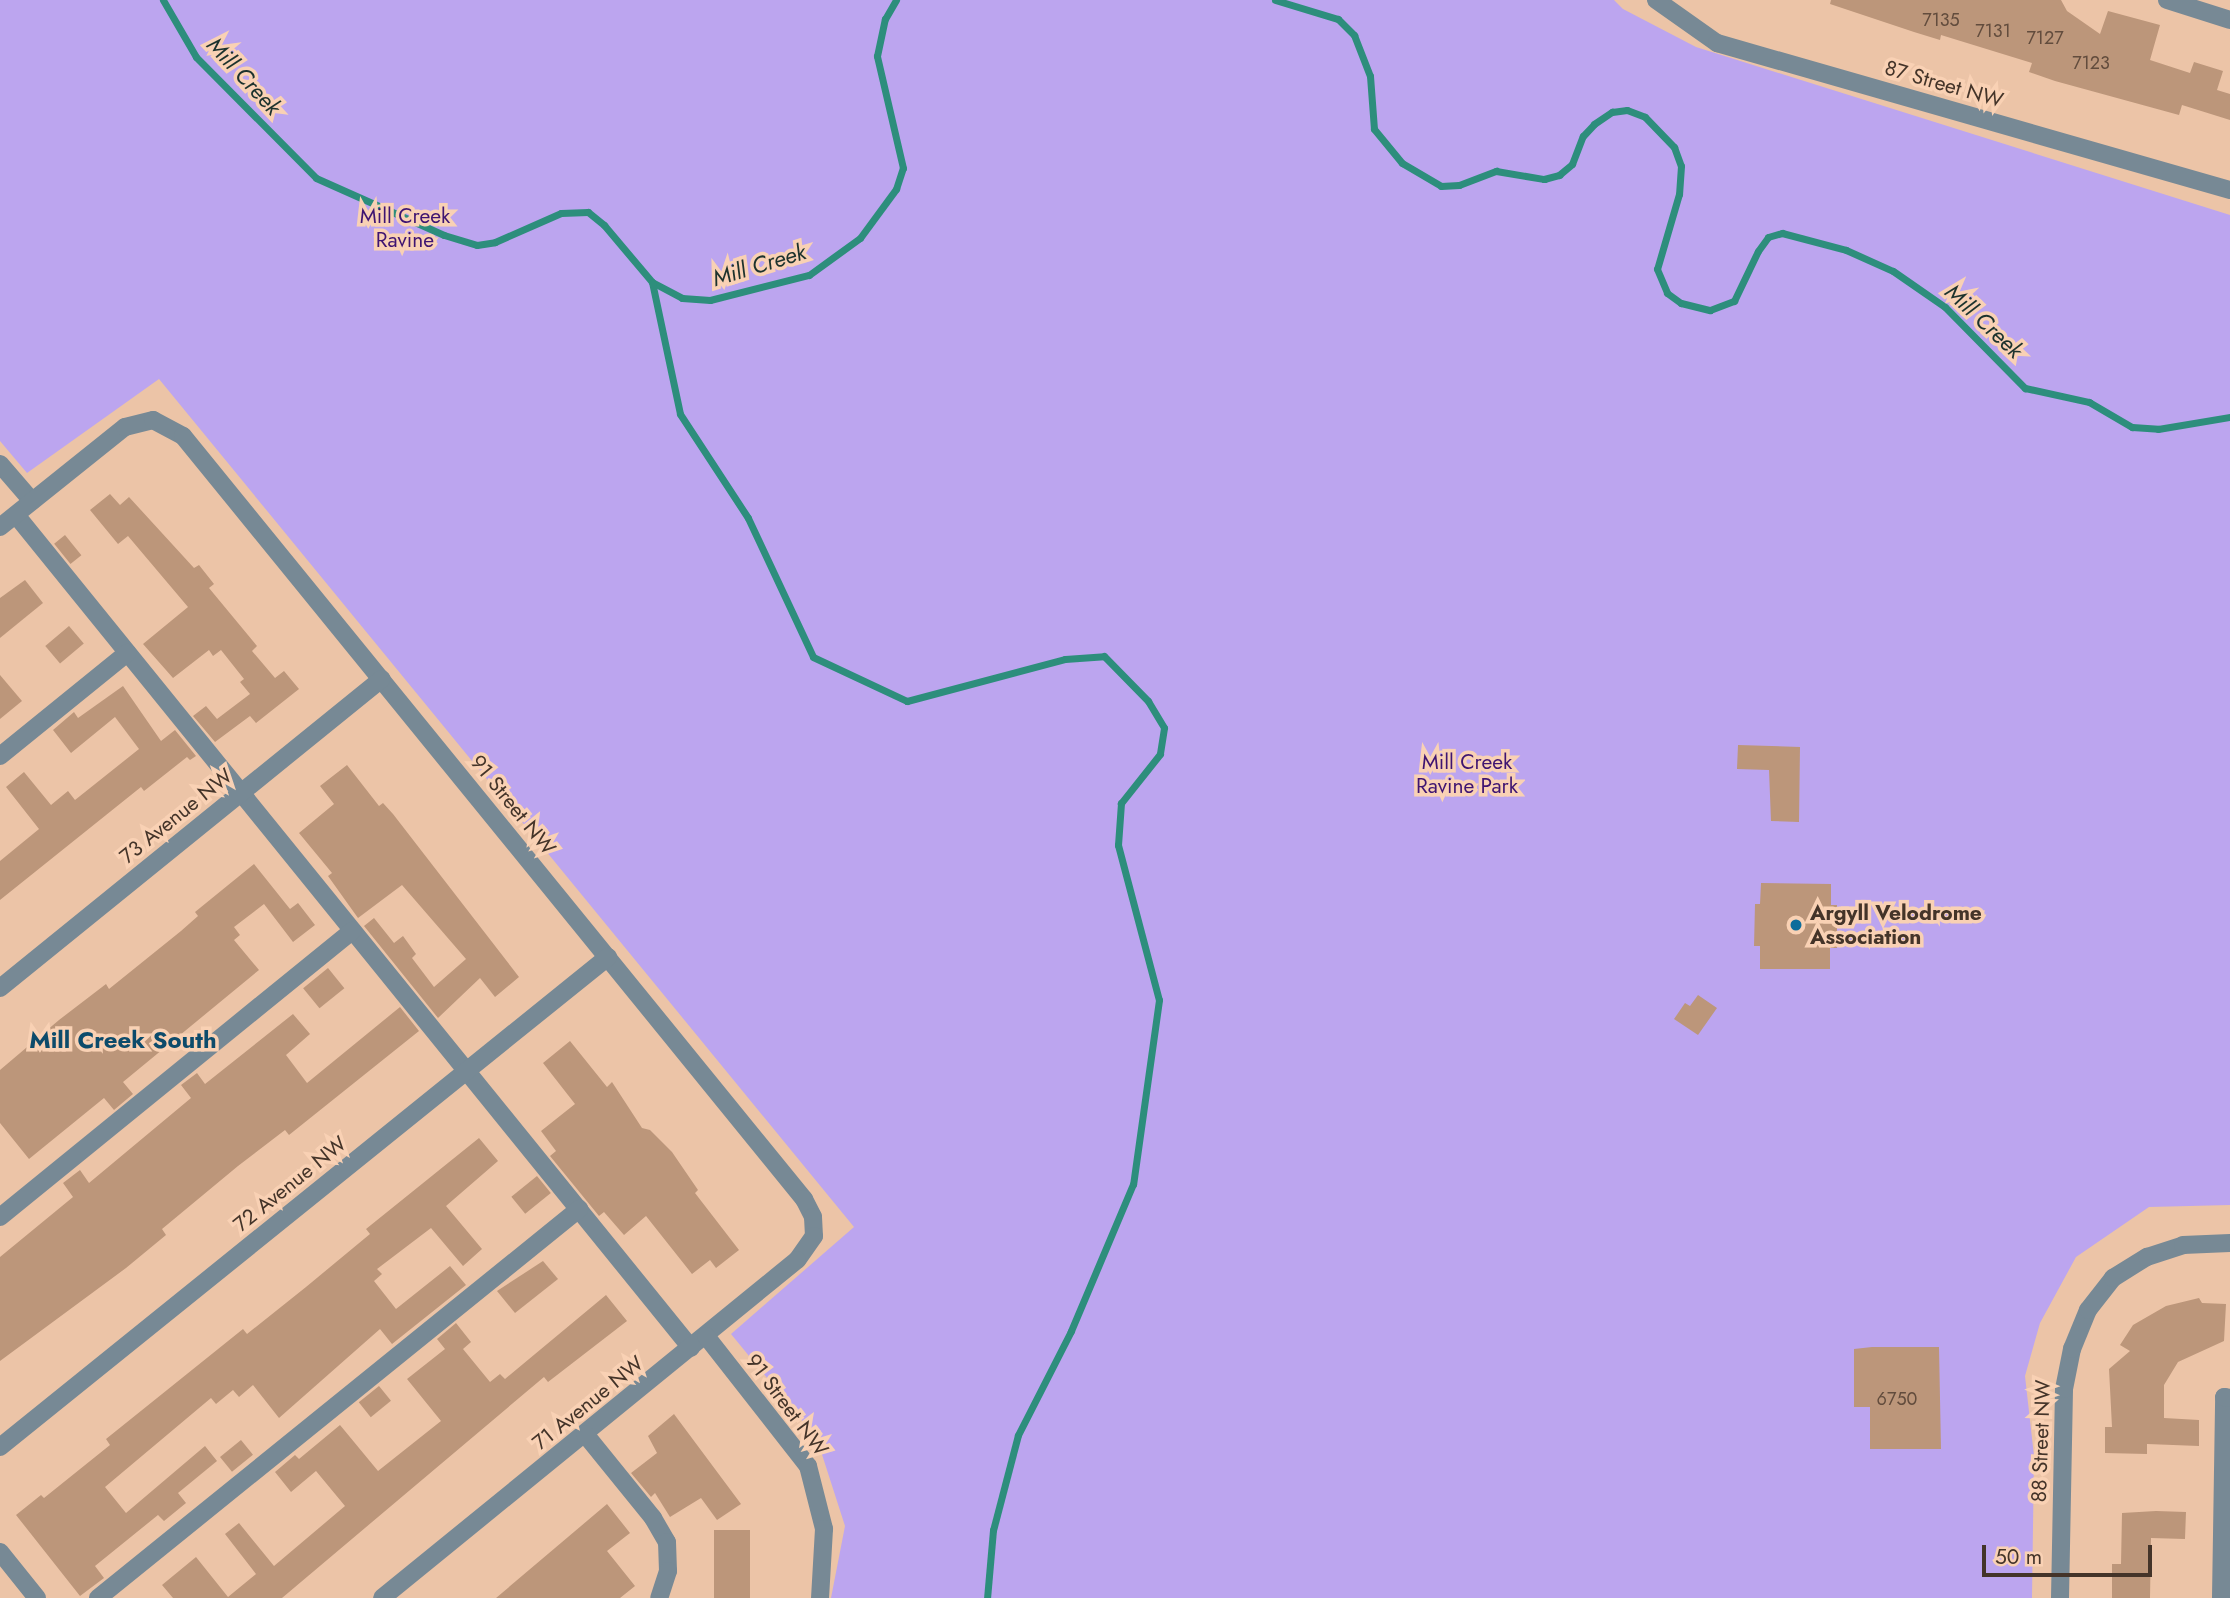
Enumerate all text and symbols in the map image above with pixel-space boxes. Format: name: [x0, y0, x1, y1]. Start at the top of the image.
house number: 7135: [1922, 9, 1960, 31]
house number: 7131: [1975, 20, 2011, 42]
house number: 7127: [2026, 27, 2064, 49]
water label: Mill Creek: [201, 31, 287, 121]
house number: 7123: [2072, 52, 2110, 74]
street label: 87 Street NW: [1882, 55, 2006, 113]
park label: Mill Creek Ravine: [360, 203, 450, 253]
water label: Mill Creek: [709, 238, 809, 292]
water label: Mill Creek: [1939, 278, 2029, 364]
park label: Mill Creek Ravine Park: [1416, 749, 1518, 799]
street label: 91 Street NW: [465, 750, 561, 860]
street label: 73 Avenue NW: [115, 763, 237, 869]
place label: Argyll Velodrome Association: [1810, 900, 1982, 950]
marker: Argyll Velodrome Association: [1788, 917, 1804, 933]
district label: Mill Creek South: [29, 1026, 217, 1054]
street label: 72 Avenue NW: [228, 1131, 352, 1237]
street label: 91 Street NW: [740, 1349, 834, 1461]
street label: 71 Avenue NW: [527, 1351, 649, 1455]
street label: 88 Street NW: [2026, 1379, 2056, 1503]
house number: 6750: [1877, 1388, 1917, 1410]
scale bar: [1985, 1532, 2155, 1576]
text: 50 m: [1995, 1542, 2042, 1572]

